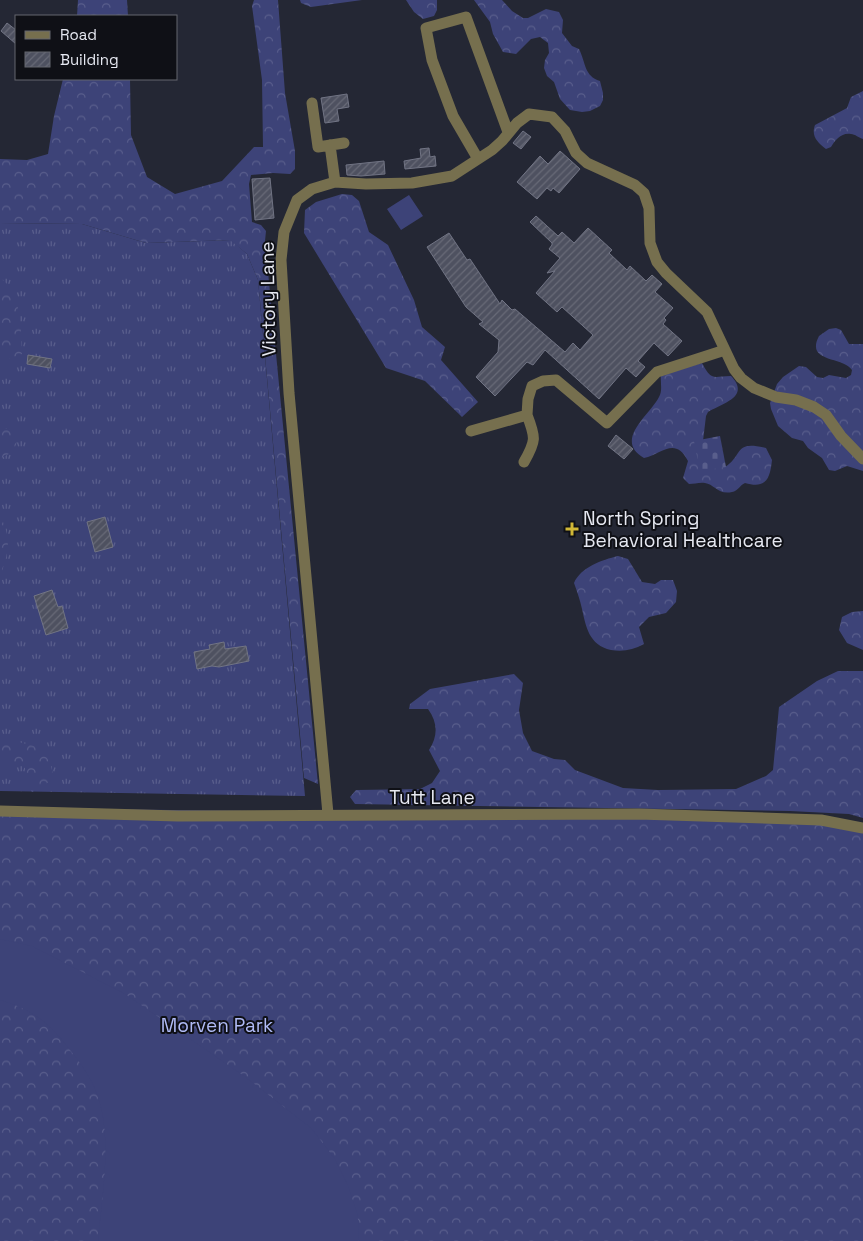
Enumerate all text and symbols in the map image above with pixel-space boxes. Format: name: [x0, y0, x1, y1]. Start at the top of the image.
legend: [15, 15, 178, 80]
text: Road: [60, 25, 97, 44]
text: Building: [60, 50, 119, 69]
street label: Victory Lane: [254, 241, 282, 357]
place label: North Spring Behavioral Healthcare: [583, 506, 783, 553]
marker: North Spring Behavioral Healthcare: [565, 522, 579, 536]
street label: Tutt Lane: [389, 785, 475, 810]
park label: Morven Park: [161, 1013, 273, 1038]

